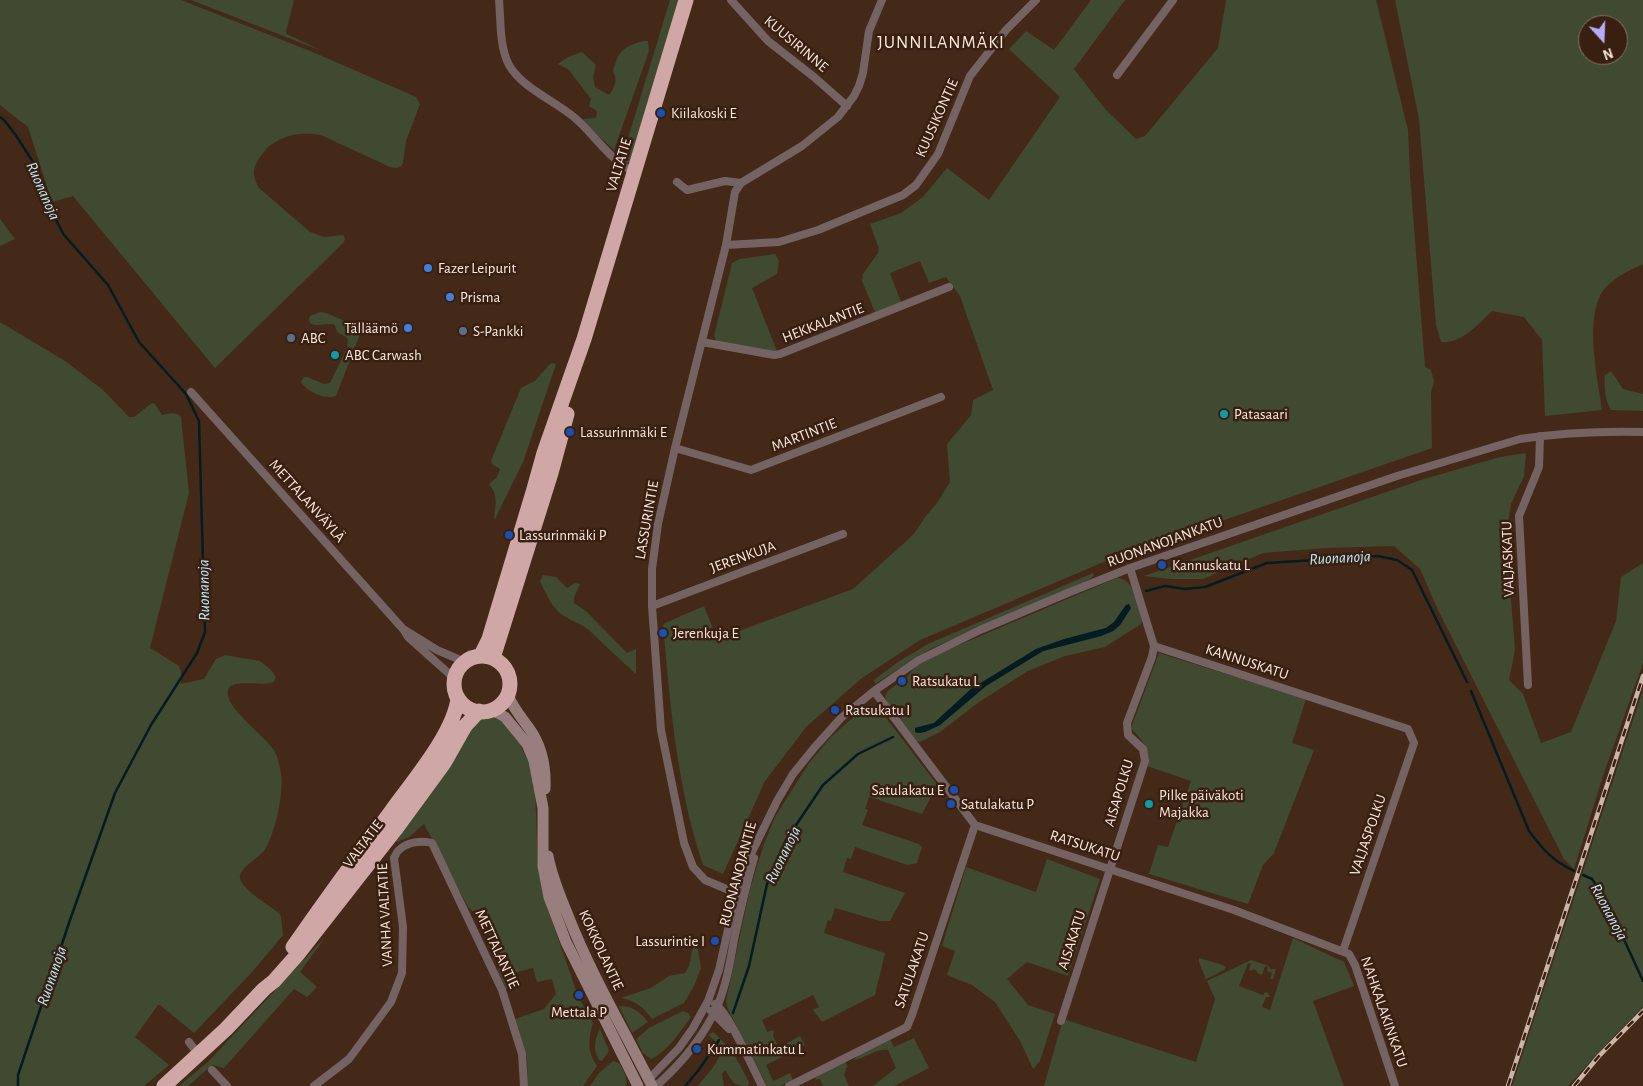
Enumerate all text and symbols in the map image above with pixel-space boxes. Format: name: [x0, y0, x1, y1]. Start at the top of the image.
street label: KUUSIRINNE: [760, 12, 832, 76]
north arrow: [1578, 15, 1628, 65]
district label: JUNNILANMÄKI: [876, 32, 1006, 54]
text: N: [1601, 45, 1615, 61]
street label: KUUSIKONTIE: [912, 76, 962, 160]
place label: Kiilakoski E: [671, 104, 737, 122]
marker: Kiilakoski E: [655, 107, 667, 119]
street label: VALTATIE: [602, 136, 636, 194]
water label: Ruonanoja: [22, 159, 64, 223]
place label: Fazer Leipurit: [438, 259, 516, 277]
marker: Fazer Leipurit: [422, 262, 434, 274]
place label: Prisma: [460, 288, 501, 306]
marker: Prisma: [444, 291, 456, 303]
street label: HEKKALANTIE: [780, 299, 866, 347]
place label: Tälläämö: [344, 319, 398, 337]
marker: Tälläämö: [402, 322, 414, 334]
place label: S-Pankki: [473, 322, 523, 340]
marker: S-Pankki: [457, 325, 469, 337]
place label: ABC: [301, 329, 326, 347]
marker: ABC: [285, 332, 297, 344]
place label: ABC Carwash: [345, 346, 422, 364]
marker: ABC Carwash: [329, 349, 341, 361]
place label: Patasaari: [1234, 405, 1288, 423]
marker: Patasaari: [1218, 408, 1230, 420]
street label: MARTINTIE: [769, 414, 839, 456]
place label: Lassurinmäki E: [580, 423, 667, 441]
marker: Lassurinmäki E: [564, 426, 576, 438]
street label: METTALANVÄYLÄ: [265, 456, 349, 546]
street label: LASSURINTIE: [631, 479, 663, 561]
street label: RUONANOJANKATU: [1105, 513, 1225, 571]
street label: VALJASKATU: [1498, 521, 1518, 597]
place label: Lassurinmäki P: [519, 526, 607, 544]
marker: Lassurinmäki P: [503, 529, 515, 541]
street label: JERENKUJA: [708, 537, 778, 577]
water label: Ruonanoja: [1309, 547, 1371, 569]
place label: Kannuskatu L: [1172, 556, 1250, 574]
water label: Ruonanoja: [194, 559, 214, 621]
marker: Kannuskatu L: [1156, 559, 1168, 571]
place label: Jerenkuja E: [673, 624, 739, 642]
marker: Jerenkuja E: [657, 627, 669, 639]
street label: KANNUSKATU: [1203, 640, 1291, 684]
place label: Ratsukatu L: [912, 672, 980, 690]
marker: Ratsukatu L: [896, 675, 908, 687]
place label: Ratsukatu I: [845, 701, 910, 719]
marker: Ratsukatu I: [829, 704, 841, 716]
street label: AISAPOLKU: [1100, 757, 1138, 829]
place label: Satulakatu E: [872, 781, 944, 799]
marker: Satulakatu E: [948, 784, 960, 796]
place label: Pilke päiväkoti Majakka: [1159, 786, 1244, 821]
street label: VALJASPOLKU: [1346, 792, 1390, 878]
place label: Satulakatu P: [961, 795, 1034, 813]
marker: Satulakatu P: [945, 798, 957, 810]
marker: Pilke päiväkoti Majakka: [1143, 798, 1155, 810]
street label: VALTATIE: [339, 817, 387, 871]
street label: RUONANOJANTIE: [715, 820, 761, 928]
water label: Ruonanoja: [761, 823, 805, 887]
street label: RATSUKATU: [1048, 826, 1122, 866]
street label: VANHA VALTATIE: [373, 863, 397, 967]
water label: Ruonanoja: [1586, 880, 1632, 944]
street label: METTALANTIE: [471, 907, 523, 991]
street label: KOKKOLANTIE: [575, 907, 627, 993]
street label: AISAKATU: [1054, 908, 1090, 972]
street label: SATULAKATU: [891, 930, 933, 1010]
place label: Lassurintie I: [635, 932, 705, 950]
marker: Lassurintie I: [709, 935, 721, 947]
water label: Ruonanoja: [33, 944, 71, 1008]
street label: NAHKALAKINKATU: [1357, 954, 1411, 1070]
marker: Mettala P: [573, 989, 585, 1001]
place label: Mettala P: [551, 1003, 607, 1021]
place label: Kummatinkatu L: [707, 1040, 804, 1058]
marker: Kummatinkatu L: [691, 1043, 703, 1055]

